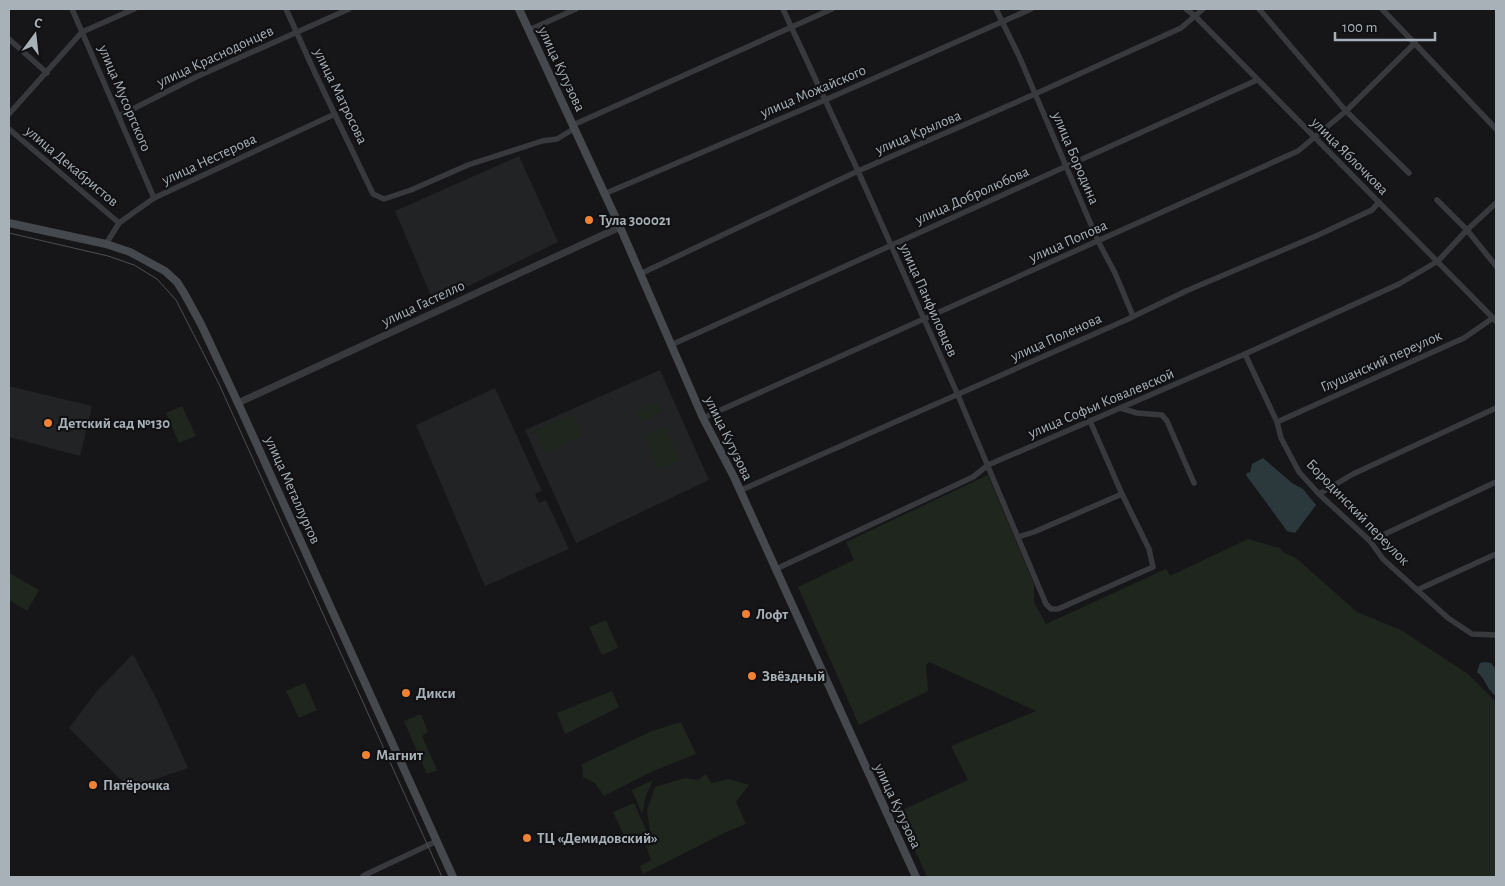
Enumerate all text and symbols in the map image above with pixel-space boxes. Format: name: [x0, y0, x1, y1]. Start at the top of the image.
north arrow: [10, 10, 60, 60]
scale bar: [1335, 10, 1435, 42]
text: С: [33, 16, 44, 31]
text: 100 m: [1342, 20, 1377, 35]
street label: улица Краснодонцев: [154, 23, 276, 90]
street label: улица Кутузова: [535, 24, 588, 114]
street label: улица Мусоргского: [95, 42, 154, 154]
street label: улица Матросова: [311, 45, 370, 146]
street label: улица Можайского: [757, 62, 868, 121]
street label: улица Крылова: [872, 108, 963, 158]
street label: улица Бородина: [1049, 109, 1102, 207]
street label: улица Яблочкова: [1307, 114, 1391, 198]
street label: улица Декабристов: [22, 123, 121, 210]
street label: улица Нестерова: [159, 131, 259, 188]
street label: улица Добролюбова: [912, 164, 1031, 228]
place label: Тула 300021: [599, 213, 671, 228]
marker: Тула 300021: [583, 214, 595, 226]
street label: улица Попова: [1026, 218, 1110, 266]
street label: улица Панфиловцев: [896, 240, 960, 359]
street label: улица Гастелло: [379, 278, 467, 330]
street label: улица Поленова: [1008, 311, 1104, 365]
street label: Глушанский переулок: [1318, 328, 1444, 395]
street label: улица Софьи Ковалевской: [1025, 366, 1176, 441]
street label: улица Кутузова: [701, 393, 755, 483]
place label: Детский сад №130: [58, 416, 170, 431]
marker: Детский сад №130: [42, 417, 54, 429]
street label: улица Металлургов: [262, 433, 323, 546]
street label: Бородинский переулок: [1303, 456, 1412, 568]
place label: Лофт: [756, 607, 788, 622]
marker: Лофт: [740, 608, 752, 620]
place label: Звёздный: [762, 669, 825, 684]
marker: Звёздный: [746, 670, 758, 682]
place label: Дикси: [416, 686, 456, 701]
marker: Дикси: [400, 687, 412, 699]
place label: Магнит: [376, 748, 423, 763]
marker: Магнит: [360, 749, 372, 761]
street label: улица Кутузова: [871, 761, 924, 851]
place label: Пятёрочка: [103, 778, 170, 793]
marker: Пятёрочка: [87, 779, 99, 791]
place label: ТЦ «Демидовский»: [537, 831, 658, 846]
marker: ТЦ «Демидовский»: [521, 832, 533, 844]

